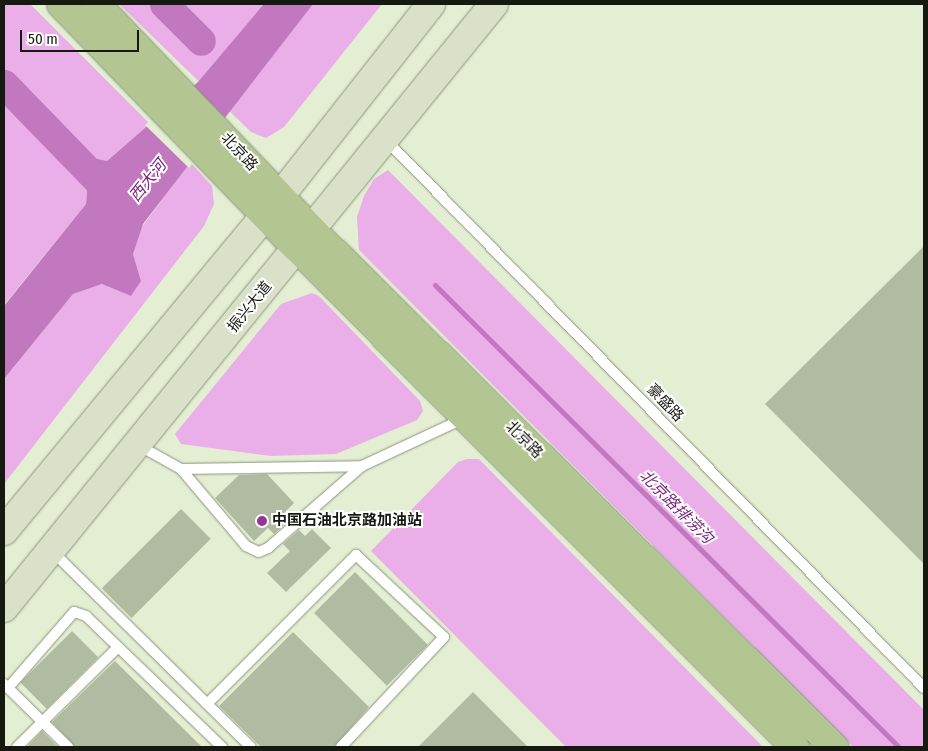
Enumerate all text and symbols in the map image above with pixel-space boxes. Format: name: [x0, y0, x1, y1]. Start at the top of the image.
scale bar: [22, 20, 141, 52]
text: 50 m: [28, 30, 58, 48]
street label: 北京路: [217, 129, 261, 175]
water label: 西大河: [125, 156, 171, 206]
street label: 振兴大道: [224, 278, 276, 336]
street label: 豪盛路: [643, 381, 687, 425]
street label: 北京路: [502, 418, 546, 462]
water label: 北京路排涝沟: [635, 466, 717, 548]
place label: 中国石油北京路加油站: [272, 512, 422, 530]
marker: 中国石油北京路加油站: [256, 515, 268, 527]

